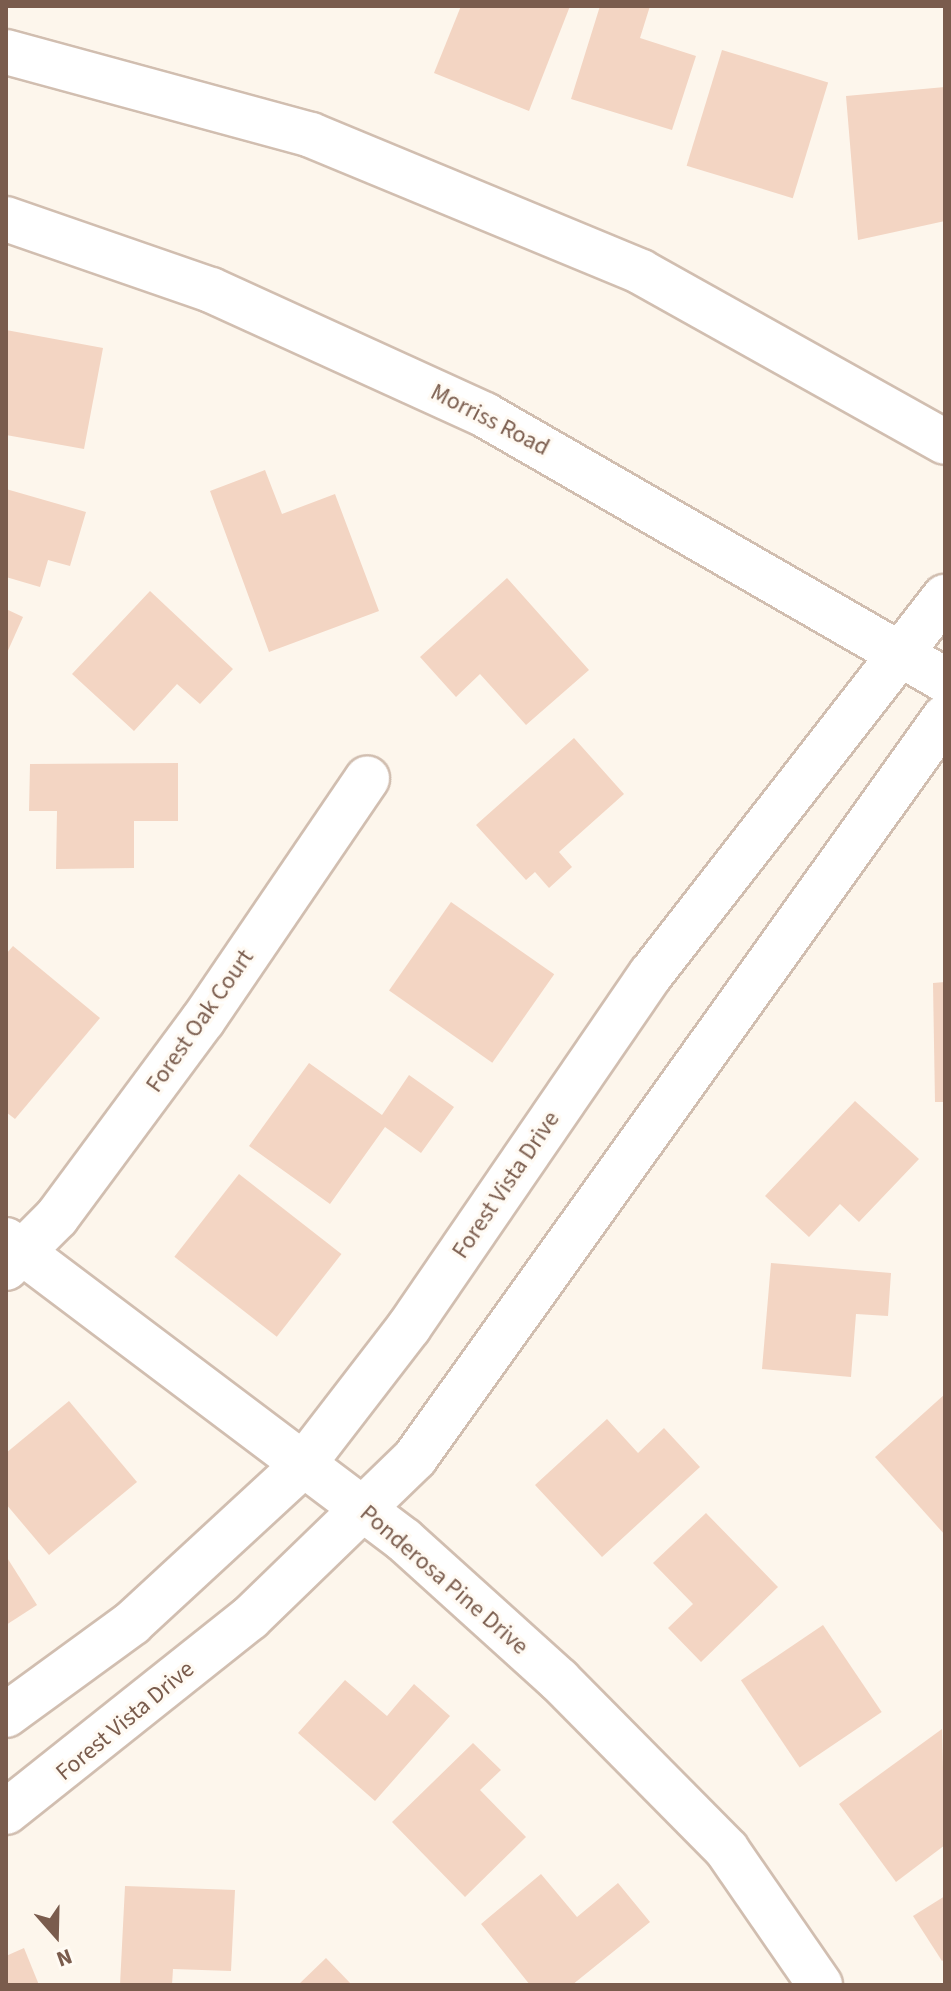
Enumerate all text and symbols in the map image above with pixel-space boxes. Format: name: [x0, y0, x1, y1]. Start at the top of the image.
street label: Morriss Road: [426, 378, 554, 462]
street label: Forest Oak Court: [140, 944, 260, 1098]
street label: Forest Vista Drive: [446, 1106, 566, 1264]
street label: Ponderosa Pine Drive: [354, 1499, 534, 1661]
street label: Forest Vista Drive: [50, 1655, 200, 1787]
north arrow: [16, 1895, 96, 1975]
text: N: [52, 1940, 77, 1975]

